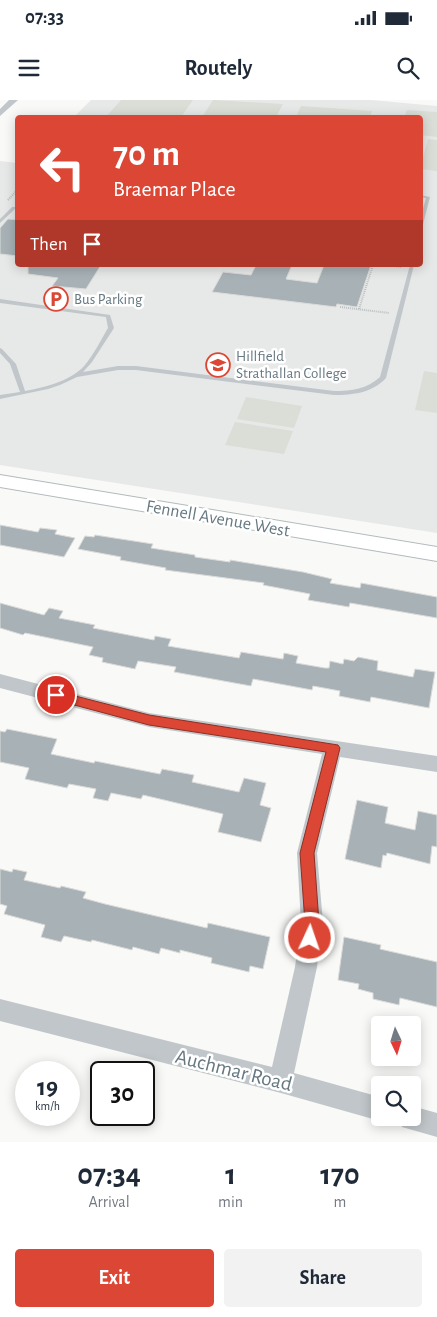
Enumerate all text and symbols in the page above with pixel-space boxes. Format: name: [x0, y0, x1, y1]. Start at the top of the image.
text: 07:33: [25, 8, 64, 27]
icon: menu: [15, 54, 43, 82]
icon: search: [394, 54, 422, 82]
text: Routely: [185, 57, 252, 79]
icon: left: [30, 135, 95, 200]
text: 70 m: [113, 137, 180, 172]
text: Braemar Place: [113, 178, 236, 200]
icon: arrive: [78, 230, 106, 258]
text: Then: [30, 235, 68, 254]
parking icon: Bus Parking: [43, 286, 69, 312]
place label: Bus Parking: [74, 292, 143, 307]
place label: Hillfield Strathallan College: [236, 349, 347, 381]
school or university icon: Hillfield Strathallan College: [205, 352, 231, 378]
street label: Fennell Avenue West: [145, 497, 291, 541]
pin: [35, 674, 77, 716]
icon: arrive: [42, 681, 70, 709]
position arrow: [283, 911, 335, 963]
north arrow: [371, 1016, 421, 1066]
map controls: [371, 1016, 421, 1126]
street label: Auchmar Road: [173, 1046, 295, 1095]
speed limit sign: 30: [90, 1061, 155, 1126]
text: 19: [37, 1075, 58, 1100]
button: search: [371, 1076, 421, 1126]
text: km/h: [35, 1100, 60, 1112]
text: 07:34: [77, 1160, 141, 1190]
text: 1: [225, 1160, 236, 1190]
text: 170: [320, 1160, 360, 1190]
text: Arrival: [88, 1194, 130, 1210]
text: min: [218, 1194, 243, 1210]
text: m: [334, 1194, 346, 1210]
button: Exit: [15, 1249, 214, 1307]
button: Share: [224, 1249, 422, 1307]

